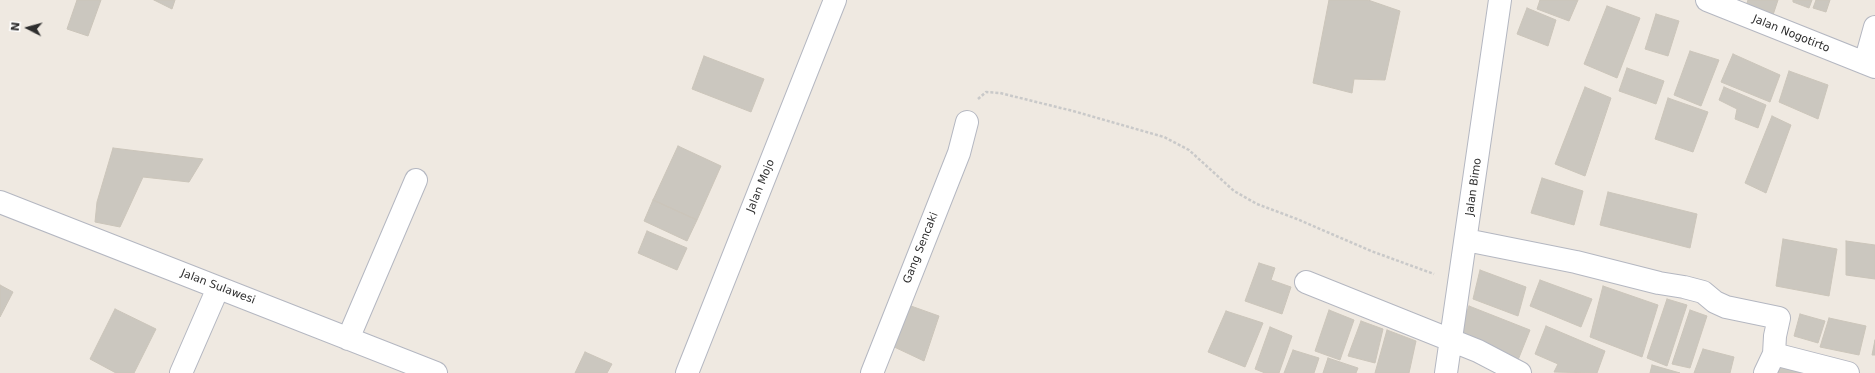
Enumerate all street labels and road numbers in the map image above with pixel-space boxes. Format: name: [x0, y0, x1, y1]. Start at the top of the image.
street label: Jalan Nogotirto: [1751, 13, 1831, 55]
street label: Jalan Mojo: [744, 157, 778, 215]
street label: Jalan Bimo: [1463, 157, 1485, 217]
street label: Gang Sencaki: [901, 210, 941, 286]
street label: Jalan Sulawesi: [179, 267, 257, 307]

